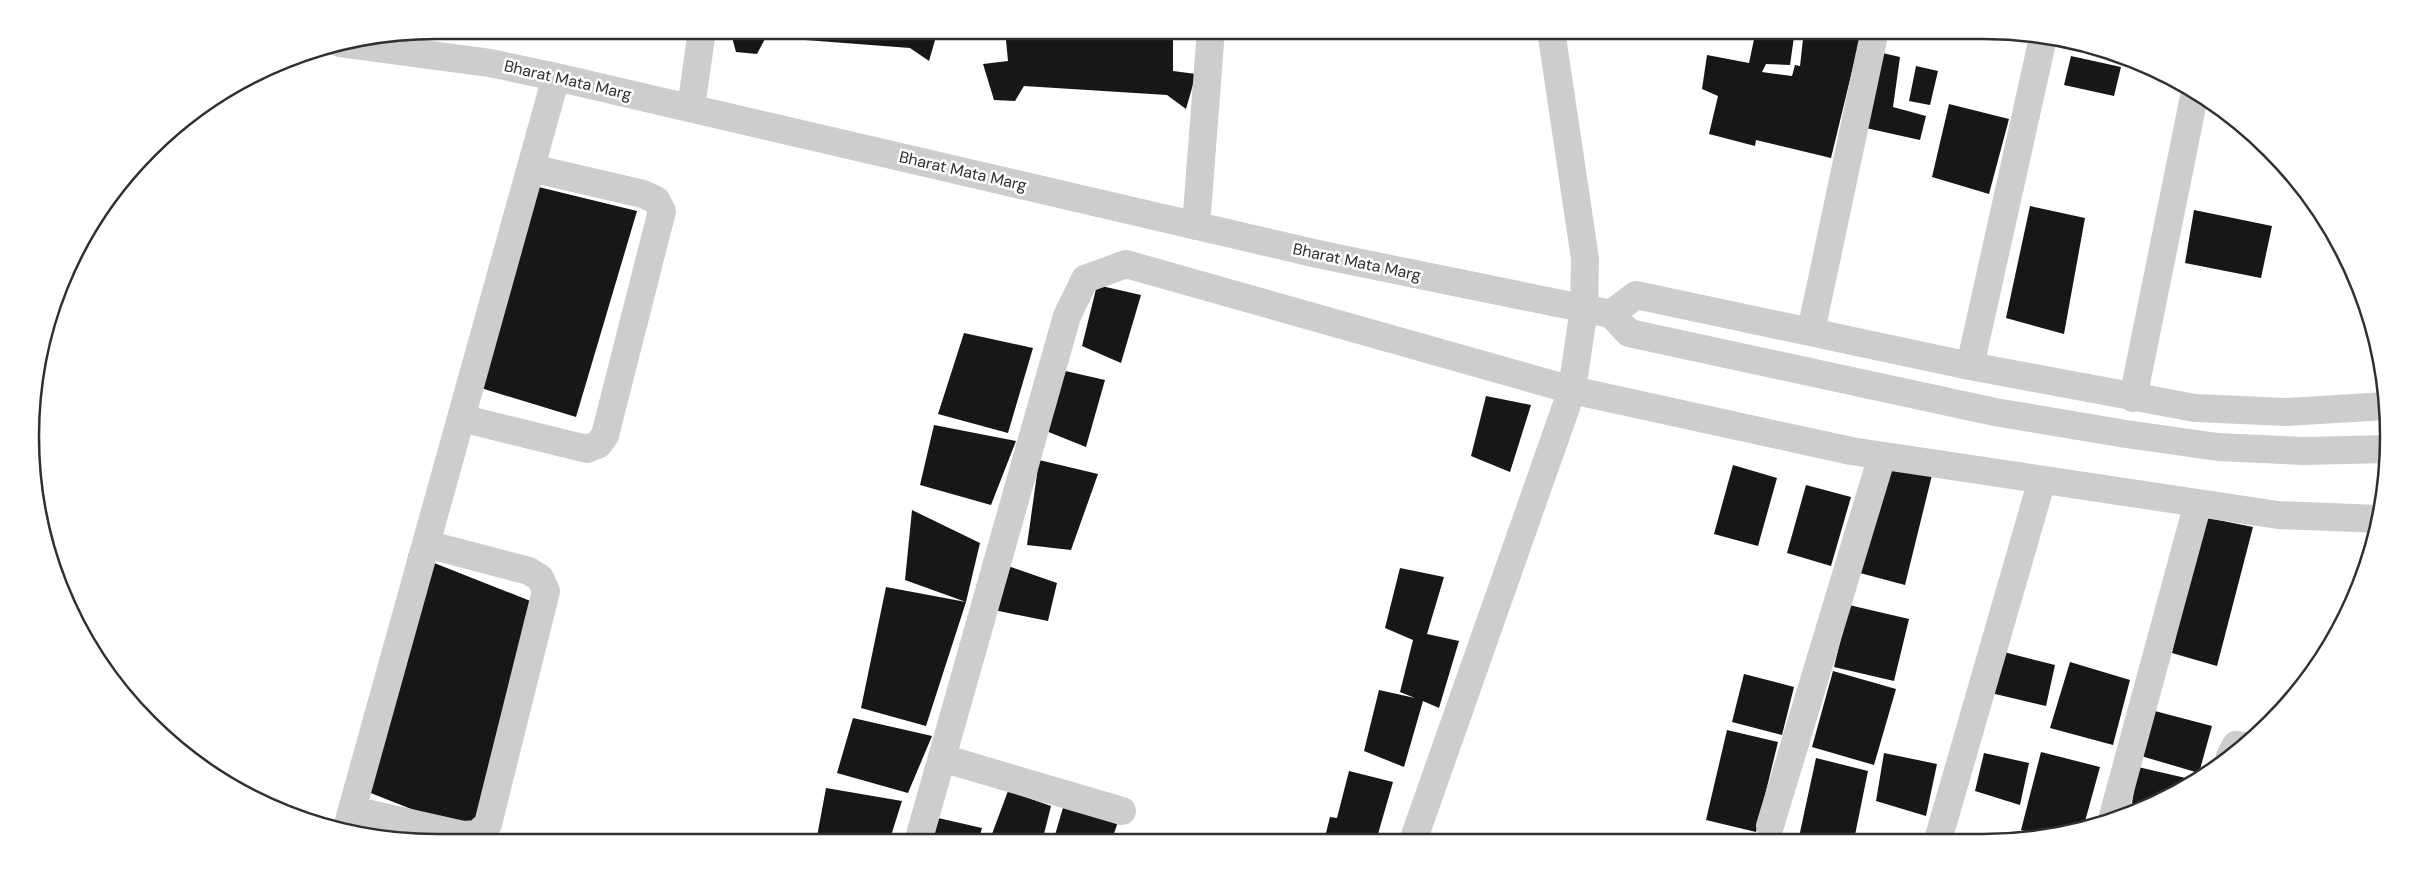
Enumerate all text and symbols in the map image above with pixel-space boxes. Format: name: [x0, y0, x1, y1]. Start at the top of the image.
street label: Bharat Mata Marg: [502, 55, 634, 105]
street label: Bharat Mata Marg: [897, 146, 1029, 196]
street label: Bharat Mata Marg: [1291, 238, 1423, 286]

